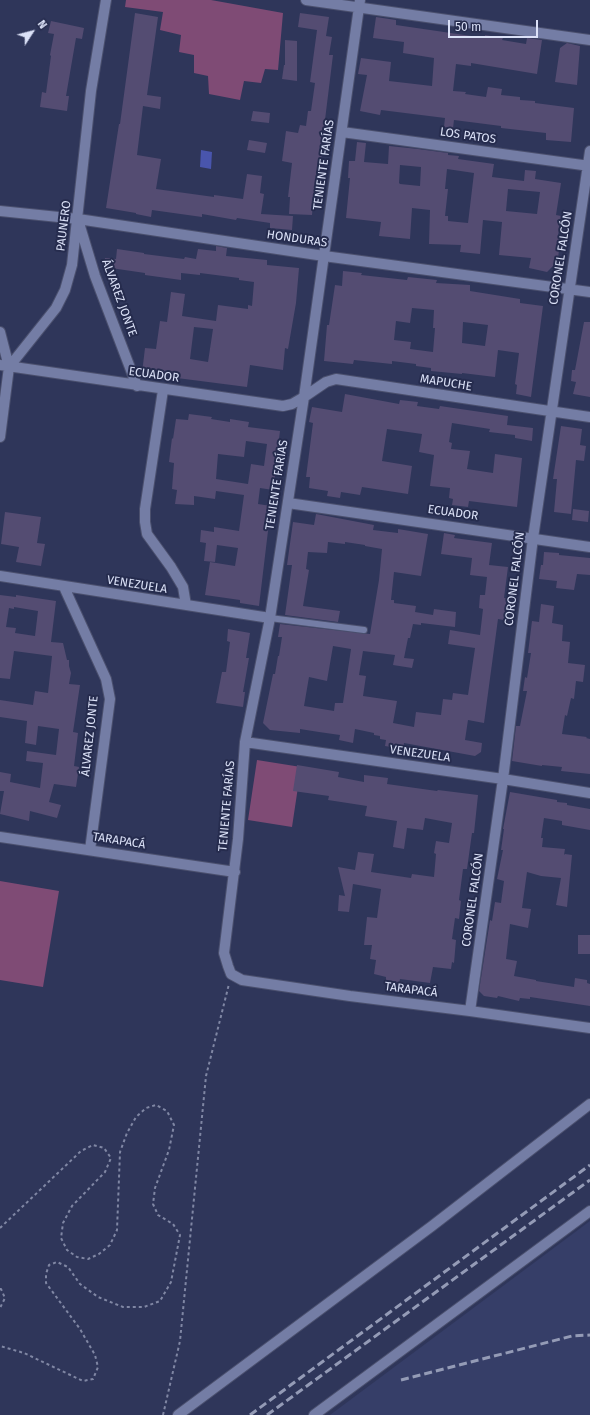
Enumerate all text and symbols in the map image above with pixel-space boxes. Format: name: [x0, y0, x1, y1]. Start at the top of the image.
north arrow: [12, 12, 52, 52]
scale bar: [450, 12, 540, 38]
text: N: [35, 18, 50, 31]
text: 50 m: [455, 20, 481, 34]
street label: TENIENTE FARÍAS: [311, 119, 337, 211]
street label: LOS PATOS: [439, 125, 497, 147]
street label: PAUNERO: [54, 200, 74, 252]
street label: CORONEL FALCÓN: [546, 210, 576, 306]
street label: HONDURAS: [266, 228, 328, 250]
street label: ÁLVAREZ JONTE: [98, 257, 140, 339]
street label: ECUADOR: [128, 364, 180, 386]
street label: MAPUCHE: [419, 372, 473, 394]
street label: TENIENTE FARÍAS: [263, 439, 291, 531]
street label: ECUADOR: [427, 502, 479, 524]
street label: CORONEL FALCÓN: [502, 531, 528, 627]
street label: VENEZUELA: [106, 573, 168, 597]
street label: ÁLVAREZ JONTE: [79, 695, 101, 777]
street label: VENEZUELA: [389, 743, 451, 765]
street label: TENIENTE FARÍAS: [216, 760, 238, 852]
street label: TARAPACÁ: [92, 830, 146, 852]
street label: CORONEL FALCÓN: [459, 852, 487, 948]
street label: TARAPACÁ: [384, 980, 438, 1000]

